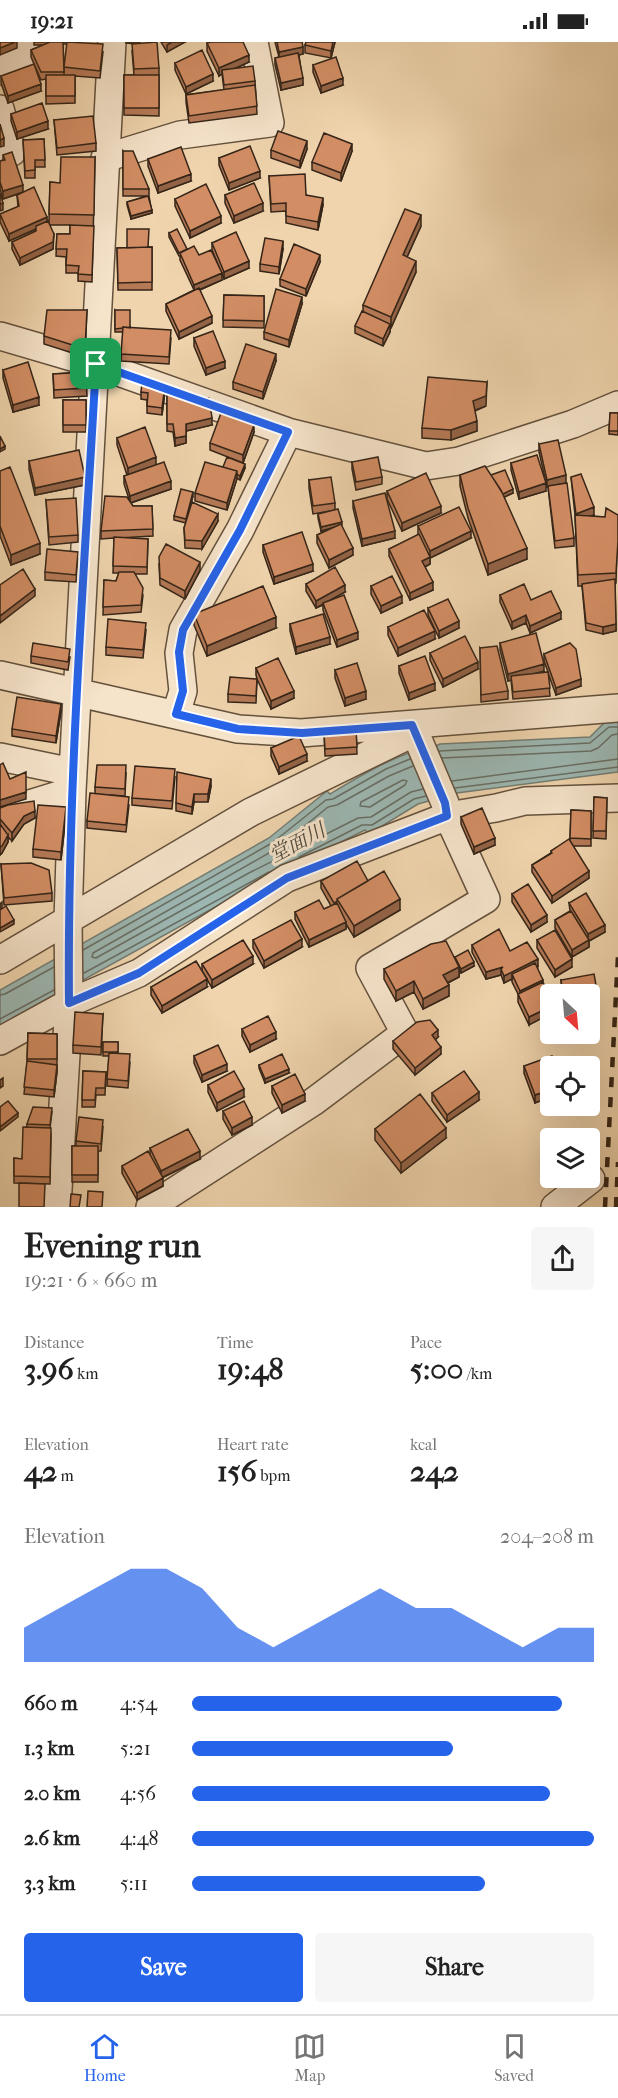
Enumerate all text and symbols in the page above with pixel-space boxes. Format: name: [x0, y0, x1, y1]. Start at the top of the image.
text: 19:21: [30, 8, 74, 34]
pin: [70, 338, 121, 389]
icon: arrive: [79, 347, 112, 380]
water label: 堂面川: [265, 818, 331, 867]
north arrow: [540, 984, 600, 1044]
map controls: [540, 984, 600, 1188]
button: locate: [540, 1056, 600, 1116]
button: layers: [540, 1128, 600, 1188]
text: Evening run: [24, 1227, 201, 1266]
button: share: [531, 1227, 594, 1290]
text: 19:21 · 6 × 660 m: [24, 1269, 157, 1292]
text: Distance: [24, 1333, 84, 1352]
text: Time: [217, 1333, 253, 1352]
text: Pace: [410, 1333, 442, 1352]
text: 3.96: [24, 1352, 74, 1387]
text: 19:48: [217, 1352, 284, 1387]
text: 5:00: [410, 1352, 463, 1387]
text: km: [74, 1364, 99, 1383]
text: /km: [463, 1364, 492, 1383]
text: Elevation: [24, 1435, 89, 1454]
text: Heart rate: [217, 1435, 289, 1454]
text: kcal: [410, 1435, 437, 1454]
text: 42: [24, 1454, 57, 1489]
text: 156: [217, 1454, 257, 1489]
text: 242: [410, 1454, 459, 1489]
text: m: [57, 1466, 74, 1485]
text: bpm: [257, 1466, 291, 1485]
text: Elevation: [24, 1525, 105, 1548]
text: 204–208 m: [500, 1525, 594, 1548]
text: 660 m: [24, 1692, 78, 1715]
text: 4:54: [120, 1692, 157, 1715]
text: 1.3 km: [24, 1737, 74, 1760]
text: 5:21: [120, 1737, 151, 1760]
text: 2.0 km: [24, 1782, 80, 1805]
text: 4:56: [120, 1782, 156, 1805]
text: 2.6 km: [24, 1827, 80, 1850]
text: 4:48: [120, 1827, 159, 1850]
text: 3.3 km: [24, 1872, 75, 1895]
text: 5:11: [120, 1872, 148, 1895]
button: Save: [24, 1933, 303, 2002]
button: Share: [315, 1933, 594, 2002]
tab: Home: [84, 2030, 126, 2085]
tab: Map: [293, 2030, 326, 2085]
tab: Saved: [494, 2030, 534, 2085]

